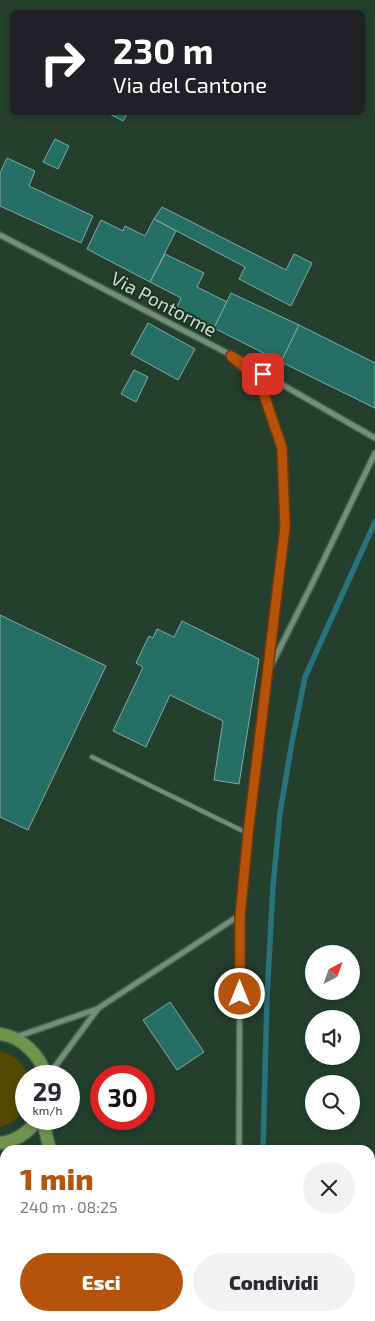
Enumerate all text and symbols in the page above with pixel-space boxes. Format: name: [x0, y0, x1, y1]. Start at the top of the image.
text: 230 m: [113, 29, 214, 71]
icon: right: [30, 30, 95, 95]
text: Via del Cantone: [113, 71, 267, 97]
street label: Via Pontorme: [107, 266, 221, 341]
pin: [242, 353, 284, 395]
icon: arrive: [249, 360, 277, 388]
north arrow: [305, 945, 360, 1000]
map controls: [305, 945, 360, 1130]
position arrow: [213, 967, 265, 1019]
button: sound: [305, 1010, 360, 1065]
speed limit sign: 30: [90, 1065, 155, 1130]
button: search: [305, 1075, 360, 1130]
text: 29: [33, 1076, 62, 1106]
text: km/h: [33, 1103, 62, 1117]
text: 1 min: [20, 1160, 94, 1196]
button: close: [303, 1162, 355, 1214]
text: 240 m · 08:25: [20, 1197, 118, 1216]
button: Esci: [20, 1253, 183, 1311]
button: Condividi: [193, 1253, 355, 1311]

